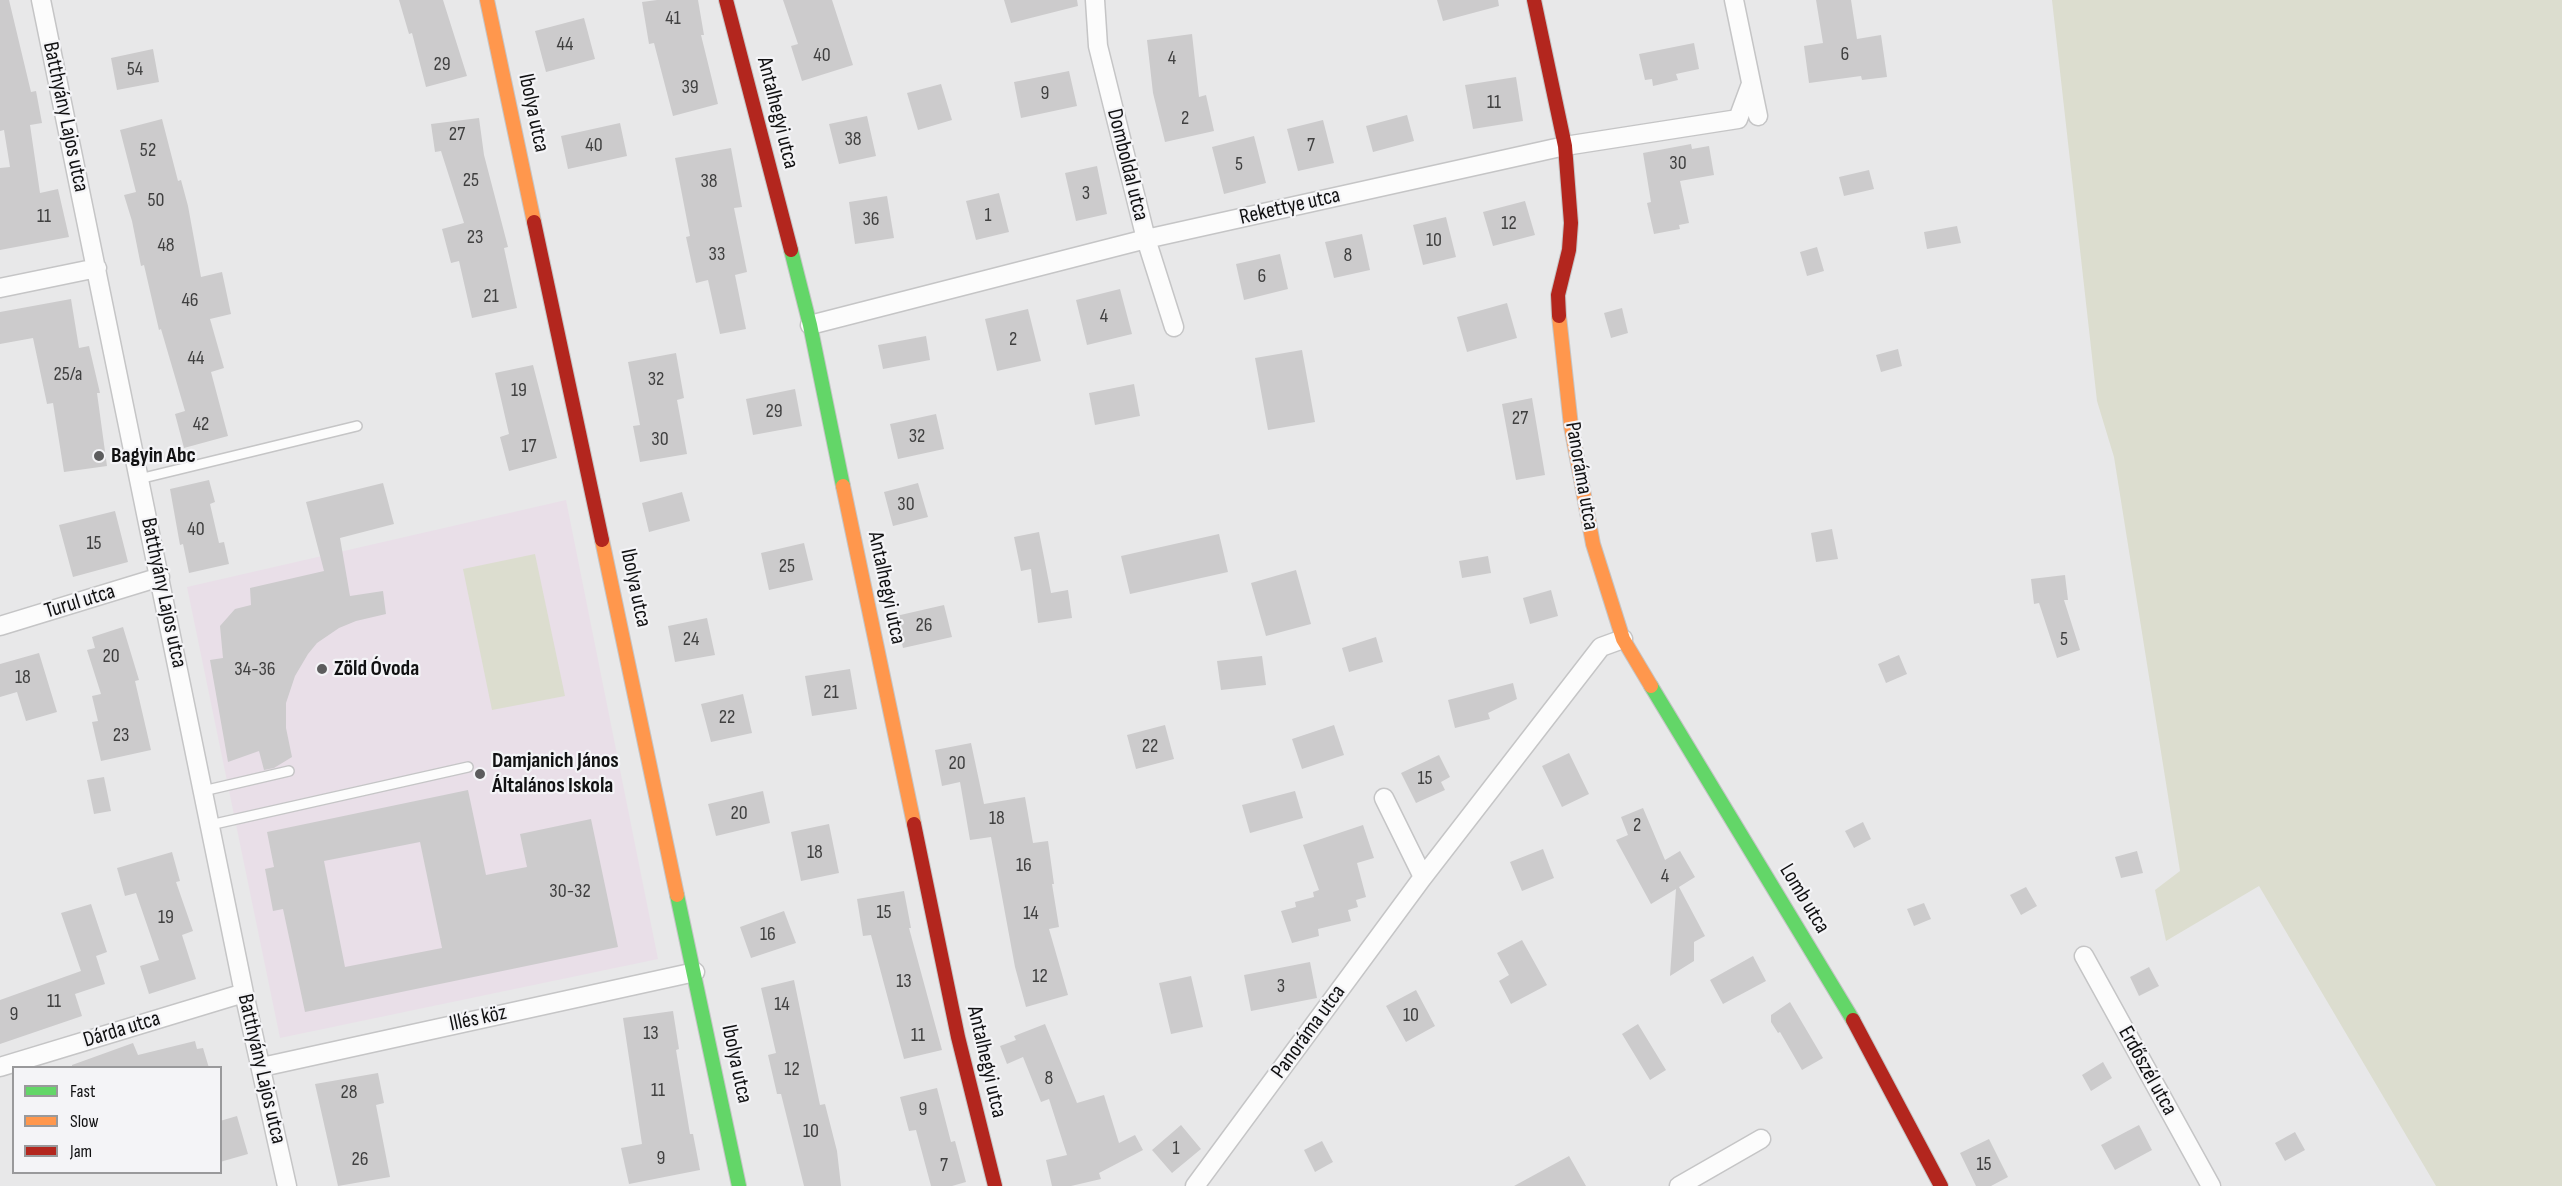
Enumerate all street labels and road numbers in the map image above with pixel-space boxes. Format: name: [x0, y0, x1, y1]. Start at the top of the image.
street label: Batthyány Lajos utca: [36, 40, 94, 194]
street label: Antalhegyi utca: [750, 54, 804, 172]
street label: Ibolya utca: [512, 71, 554, 155]
street label: Domboldal utca: [1100, 106, 1154, 224]
street label: Rekettye utca: [1237, 183, 1343, 231]
street label: Panoráma utca: [1559, 420, 1603, 532]
street label: Batthyány Lajos utca: [134, 516, 192, 670]
street label: Antalhegyi utca: [861, 529, 911, 647]
street label: Ibolya utca: [614, 546, 656, 630]
street label: Turul utca: [42, 579, 118, 625]
street label: Lomb utca: [1773, 859, 1835, 939]
street label: Panoráma utca: [1266, 980, 1352, 1084]
street label: Batthyány Lajos utca: [231, 992, 291, 1146]
street label: Illés köz: [447, 1000, 509, 1038]
street label: Antalhegyi utca: [960, 1003, 1012, 1121]
street label: Dárda utca: [80, 1006, 164, 1054]
street label: Ibolya utca: [715, 1022, 757, 1106]
street label: Erdőszél utca: [2112, 1022, 2182, 1120]

